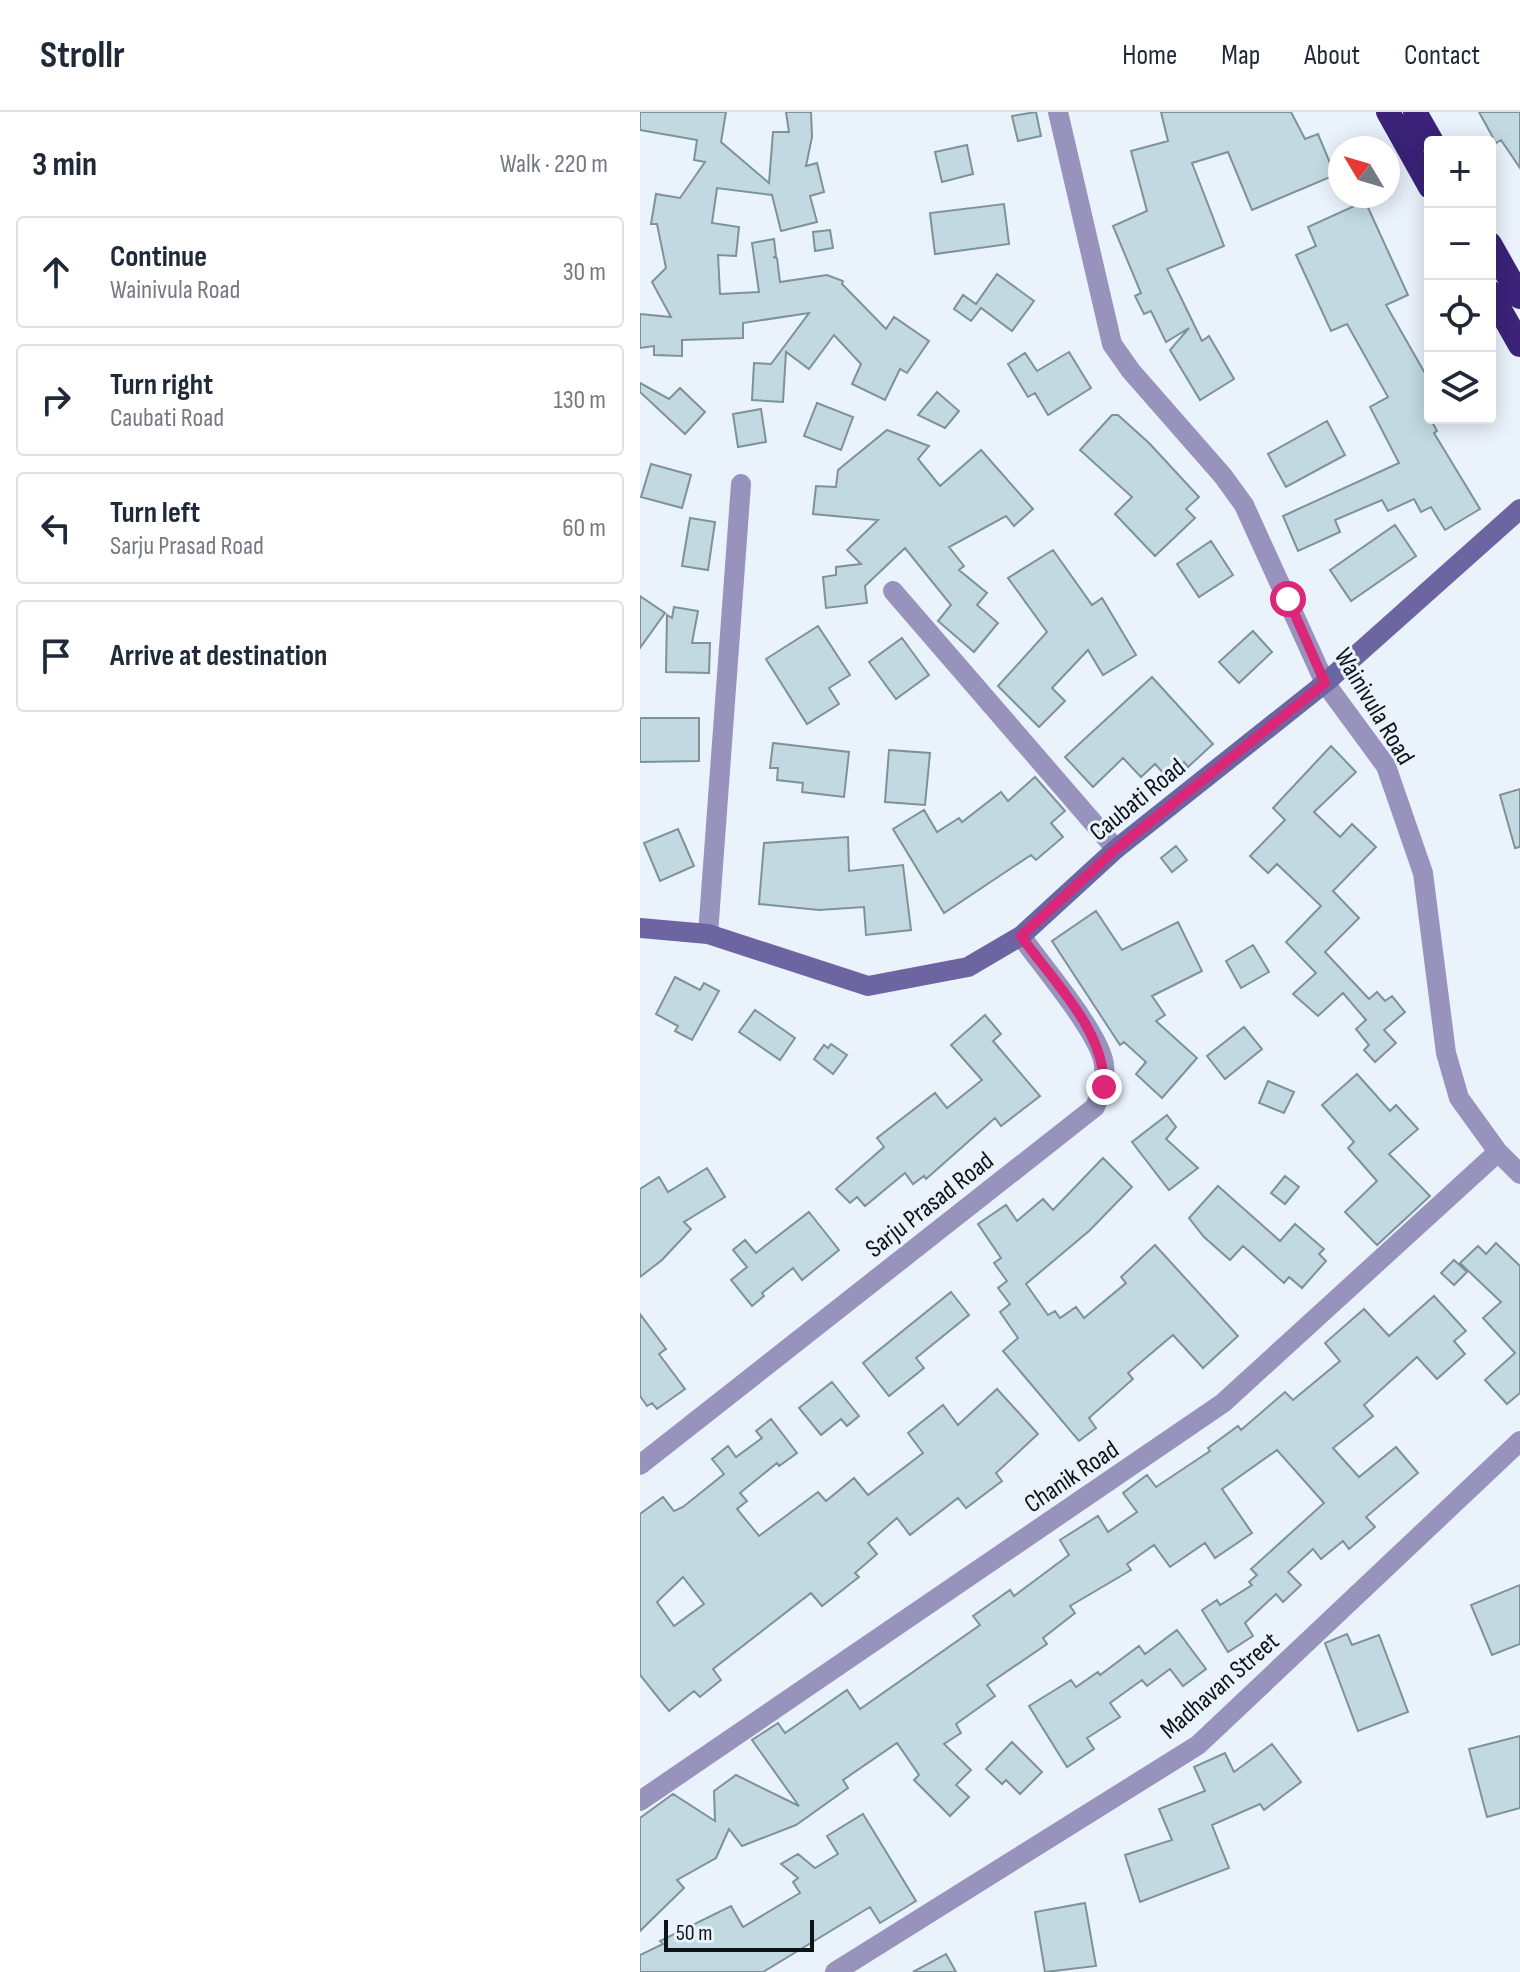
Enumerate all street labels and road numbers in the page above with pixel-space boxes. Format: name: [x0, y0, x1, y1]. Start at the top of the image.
street label: Wainivula Road: [1327, 643, 1421, 771]
street label: Caubati Road: [1084, 752, 1192, 848]
street label: Sarju Prasad Road: [860, 1146, 1000, 1265]
street label: Chanik Road: [1019, 1434, 1125, 1520]
street label: Madhavan Street: [1154, 1626, 1286, 1746]

